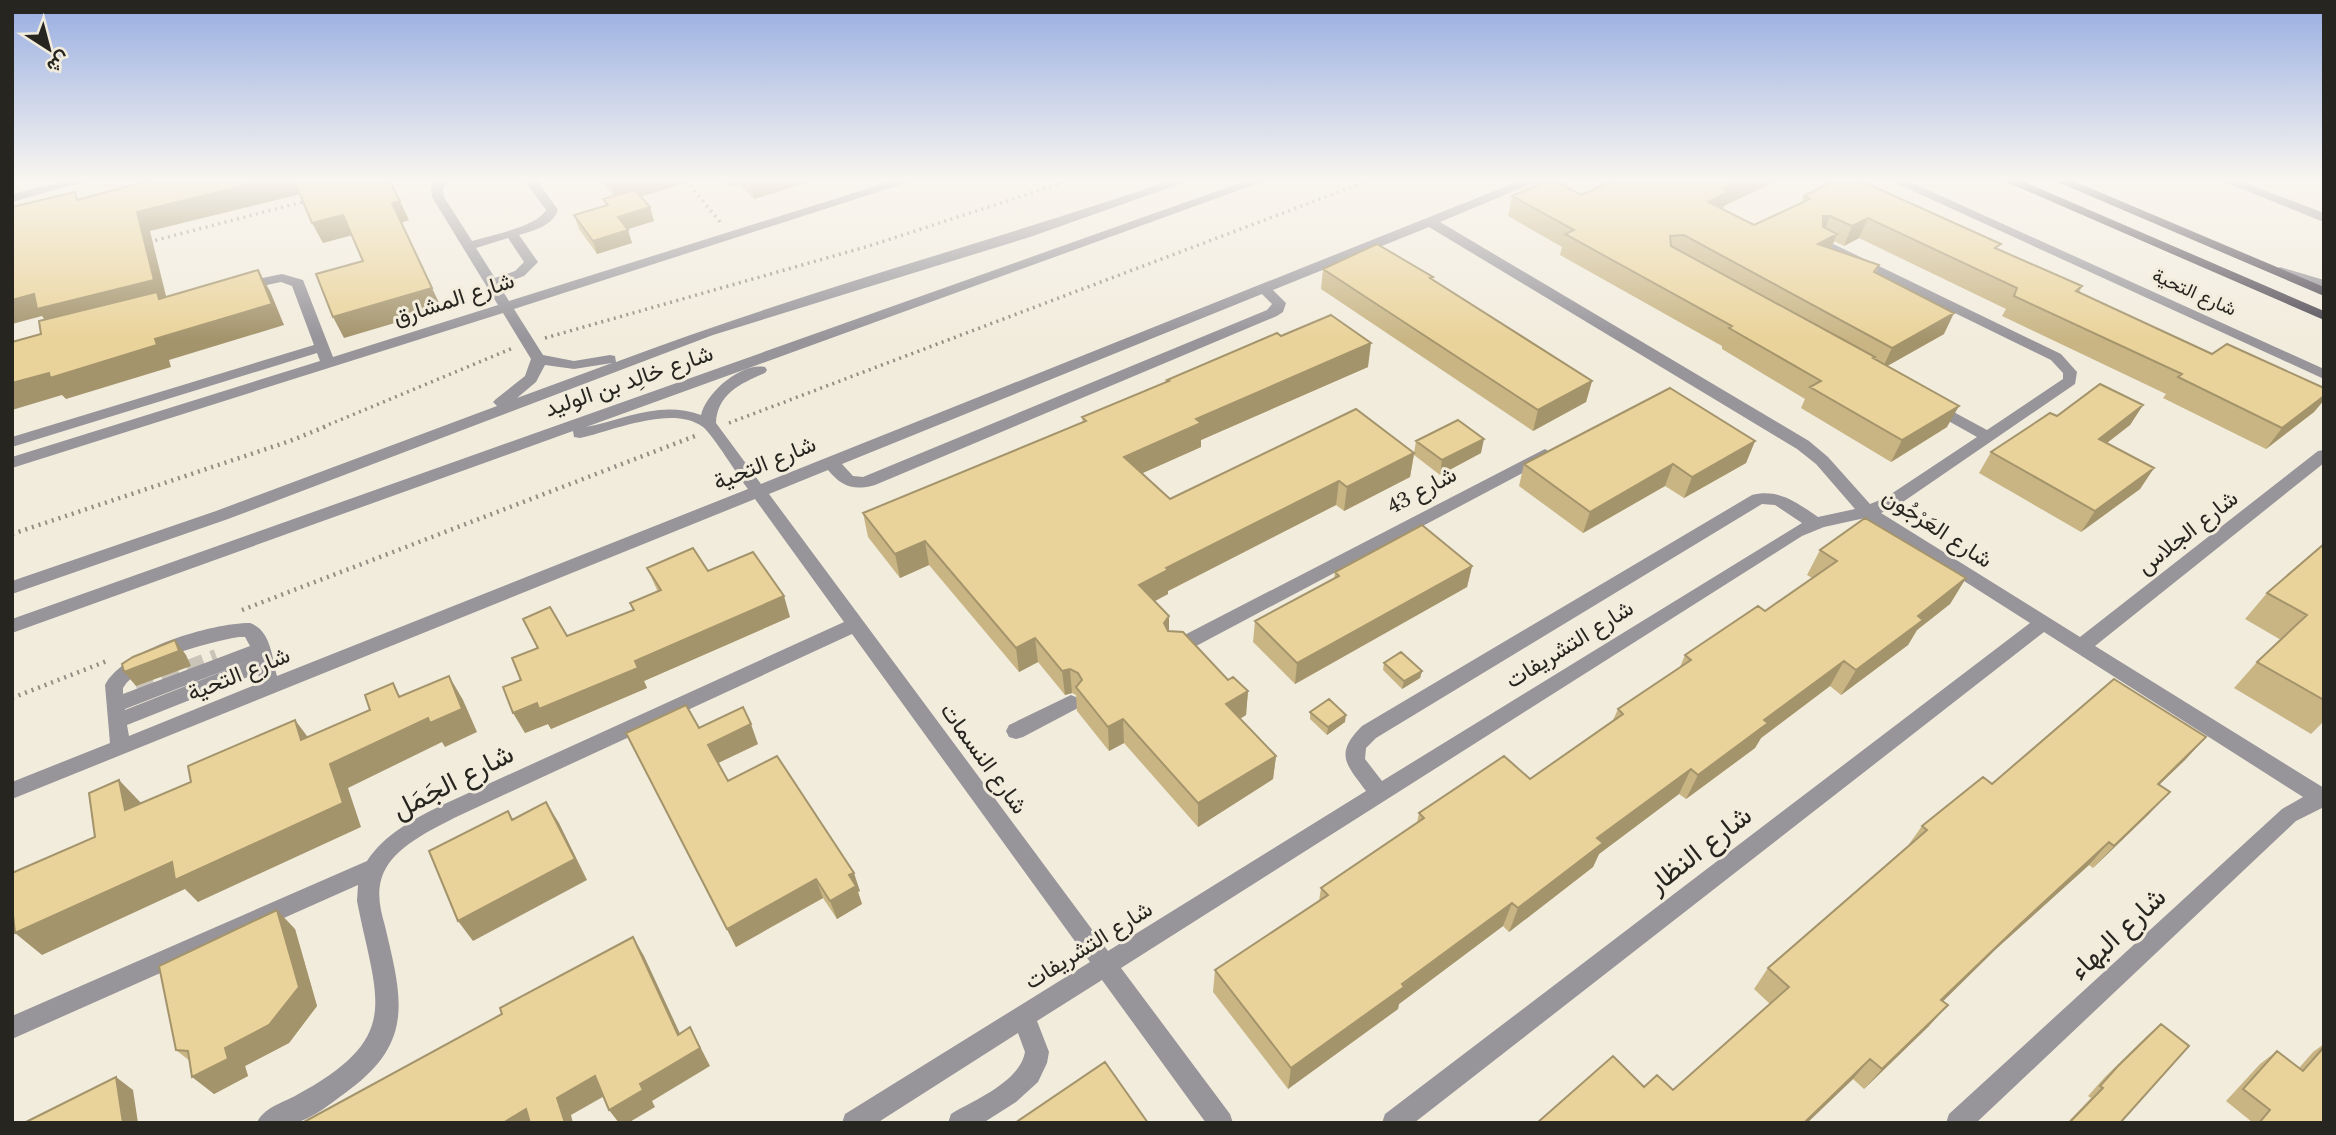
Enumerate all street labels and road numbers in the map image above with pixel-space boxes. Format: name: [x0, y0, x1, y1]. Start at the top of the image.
street label: شارع التحية: [2147, 262, 2241, 324]
street label: شارع المشارق: [389, 264, 519, 336]
street label: شارع خالِد بن الوليد: [540, 337, 718, 427]
street label: شارع التحية: [708, 428, 822, 500]
street label: شارع 43: [1381, 458, 1463, 524]
street label: شارع العَرْجُون: [1875, 480, 1999, 578]
street label: شارع الجلاس: [2130, 482, 2246, 584]
street label: شارع التشريفات: [1499, 592, 1641, 698]
street label: شارع التحية: [182, 639, 296, 711]
street label: شارع النسمات: [931, 696, 1035, 822]
street label: شارع الجَمَل: [385, 733, 521, 831]
street label: شارع النظار: [1637, 795, 1762, 905]
street label: شارع البهاء: [2059, 877, 2177, 991]
street label: شارع التشريفات: [1018, 893, 1160, 999]

